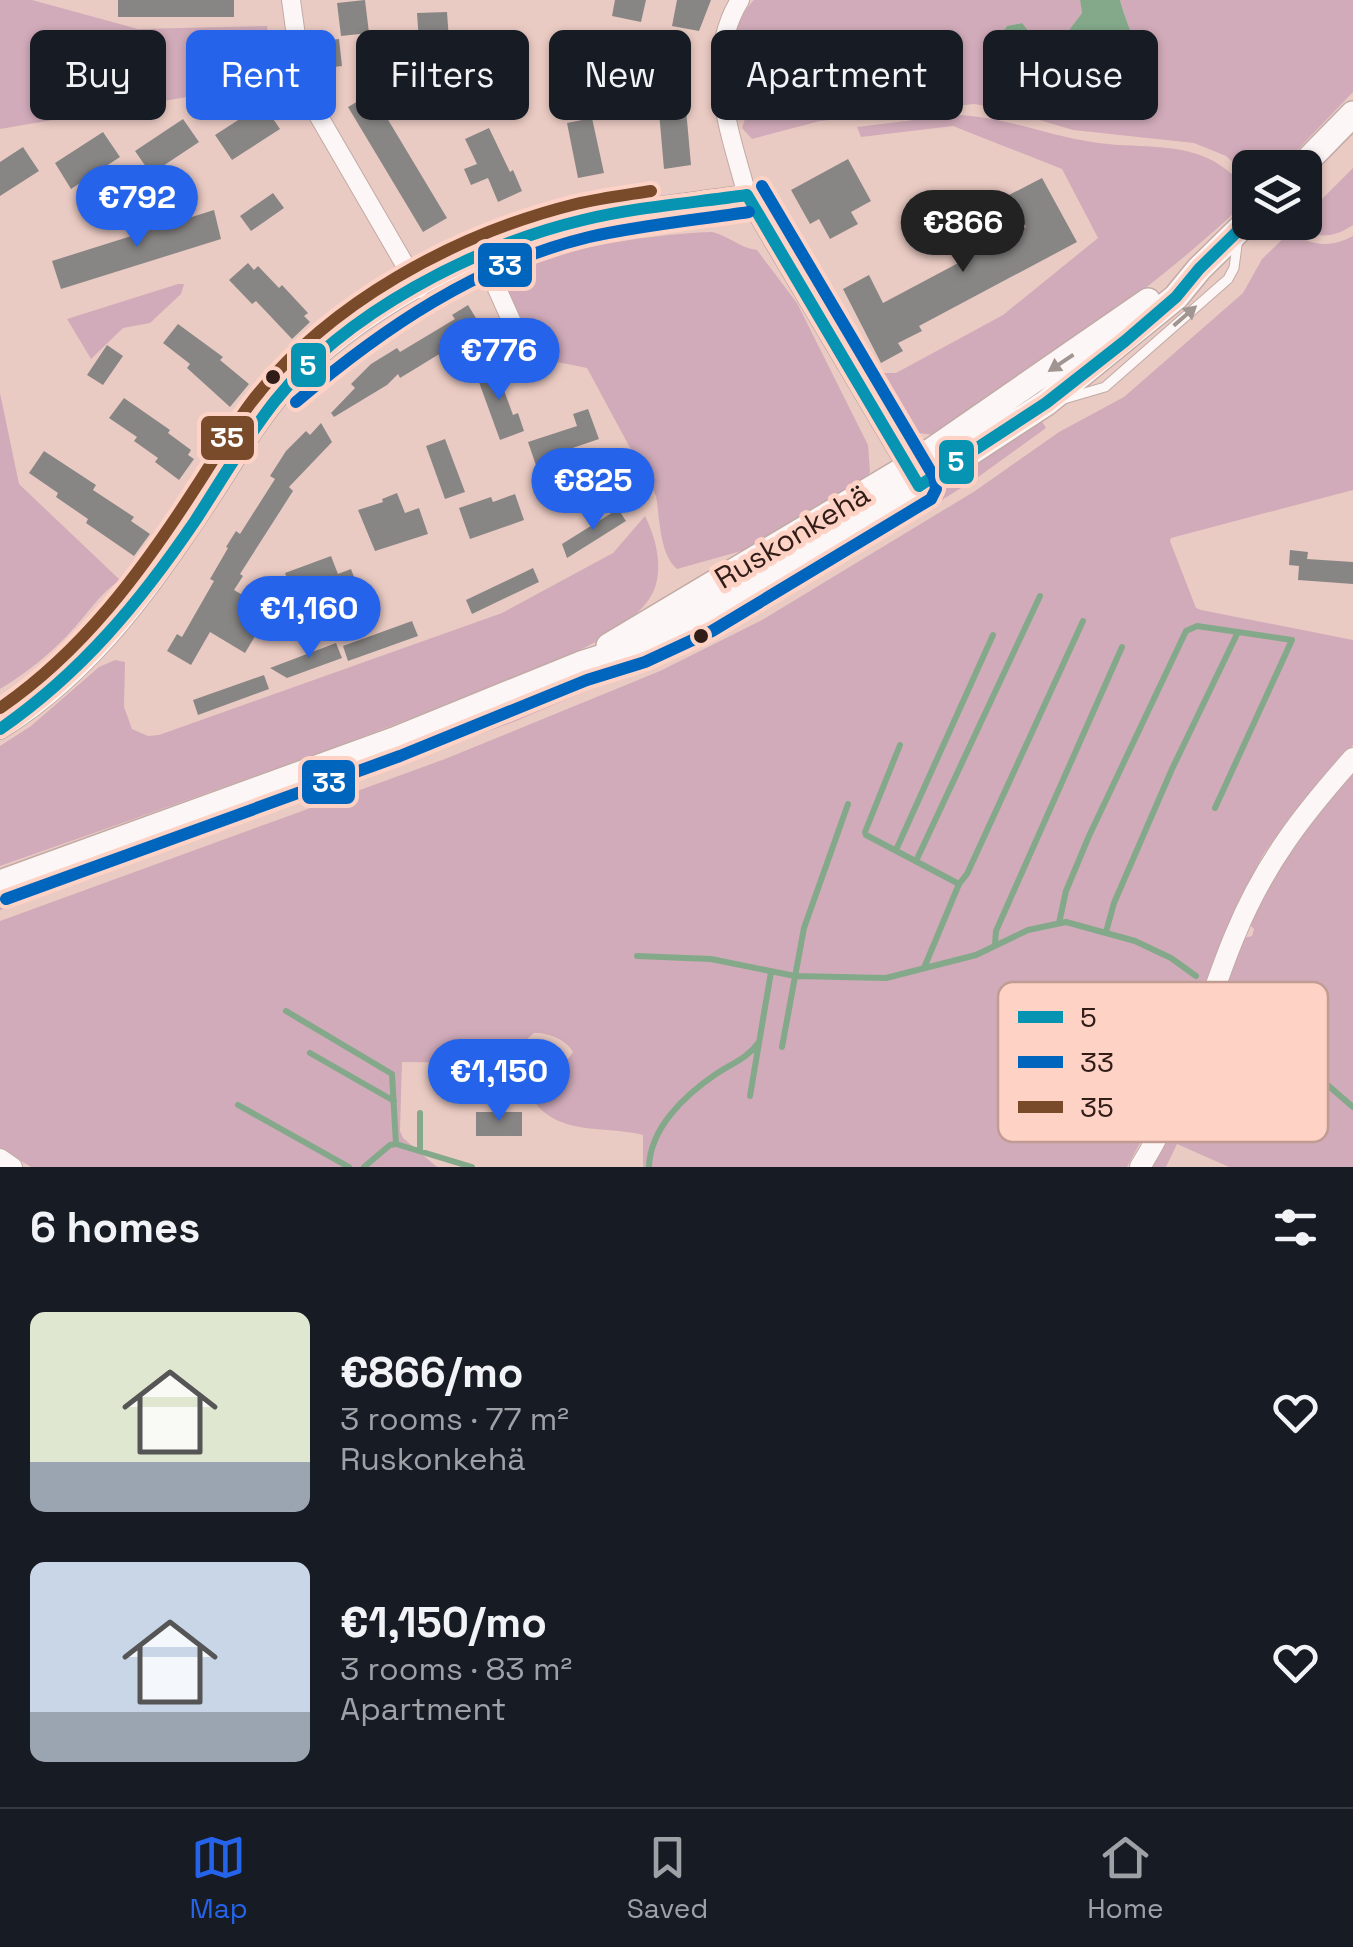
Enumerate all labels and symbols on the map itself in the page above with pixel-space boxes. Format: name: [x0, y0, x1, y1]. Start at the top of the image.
pin: €792: [78, 165, 196, 250]
pin: €866: [904, 190, 1022, 275]
line badge: 33: [476, 241, 534, 289]
text: 33: [488, 247, 522, 283]
one-way arrow: [1172, 306, 1197, 328]
pin: €776: [440, 318, 558, 403]
line badge: 5: [289, 341, 328, 389]
text: 5: [300, 347, 316, 383]
one-way arrow: [1047, 353, 1074, 372]
unlabelled marker: [263, 367, 283, 387]
line badge: 35: [199, 414, 256, 462]
text: 35: [210, 419, 244, 455]
line badge: 5: [937, 438, 976, 486]
text: 5: [948, 443, 964, 479]
pin: €825: [534, 448, 652, 533]
street label: Ruskonkehä: [707, 474, 877, 598]
pin: €1,160: [228, 576, 390, 661]
unlabelled marker: [691, 626, 711, 646]
line badge: 33: [300, 758, 357, 806]
text: 33: [312, 764, 346, 800]
legend: [998, 982, 1328, 1142]
text: 5: [1080, 999, 1097, 1035]
pin: €1,150: [418, 1039, 580, 1124]
text: 33: [1080, 1044, 1114, 1080]
text: 35: [1080, 1089, 1114, 1125]

